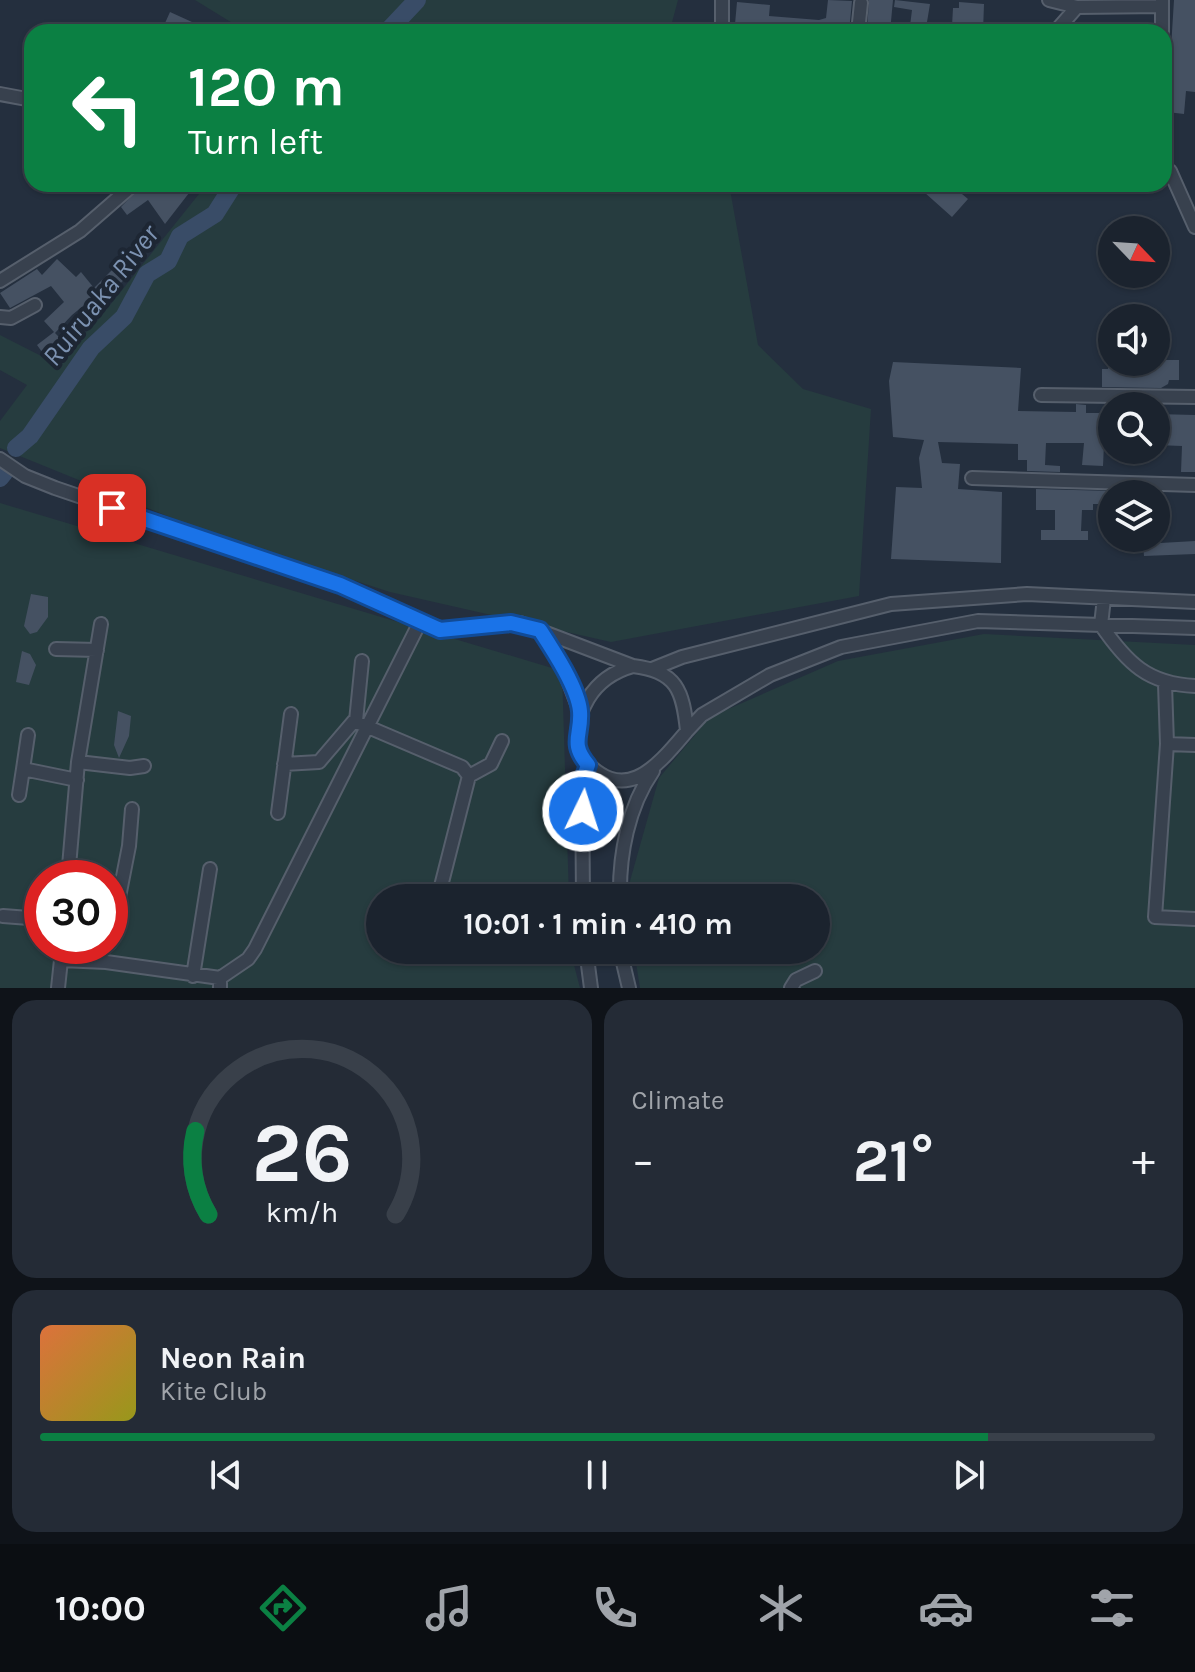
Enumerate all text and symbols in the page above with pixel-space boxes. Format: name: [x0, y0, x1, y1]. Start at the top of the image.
text: 120 m: [188, 54, 345, 119]
icon: left: [56, 56, 160, 160]
text: Turn left: [188, 121, 323, 163]
north arrow: [1098, 216, 1170, 288]
map controls: [1098, 216, 1170, 552]
water label: Ruiruaka River: [35, 217, 167, 372]
button: sound: [1098, 304, 1170, 376]
button: search: [1098, 392, 1170, 464]
pin: [78, 474, 146, 542]
button: layers: [1098, 480, 1170, 552]
icon: arrive: [90, 486, 134, 530]
position arrow: [541, 769, 625, 853]
speed limit sign: 30: [24, 860, 128, 964]
text: 10:01 · 1 min · 410 m: [463, 906, 733, 942]
text: Climate: [632, 1085, 724, 1116]
text: 26: [251, 1105, 352, 1202]
text: 21°: [853, 1126, 934, 1196]
text: −: [632, 1135, 655, 1186]
text: +: [1132, 1135, 1155, 1186]
text: km/h: [266, 1196, 338, 1229]
text: Neon Rain: [160, 1340, 306, 1376]
text: Kite Club: [160, 1376, 267, 1407]
icon: previous: [204, 1453, 248, 1497]
icon: pause: [575, 1453, 619, 1497]
icon: next: [947, 1453, 991, 1497]
icon: directions: [255, 1580, 311, 1636]
icon: music: [421, 1580, 477, 1636]
icon: phone: [587, 1580, 643, 1636]
icon: climate: [753, 1580, 809, 1636]
icon: car: [918, 1580, 974, 1636]
icon: filters: [1084, 1580, 1140, 1636]
text: 10:00: [55, 1587, 146, 1629]

